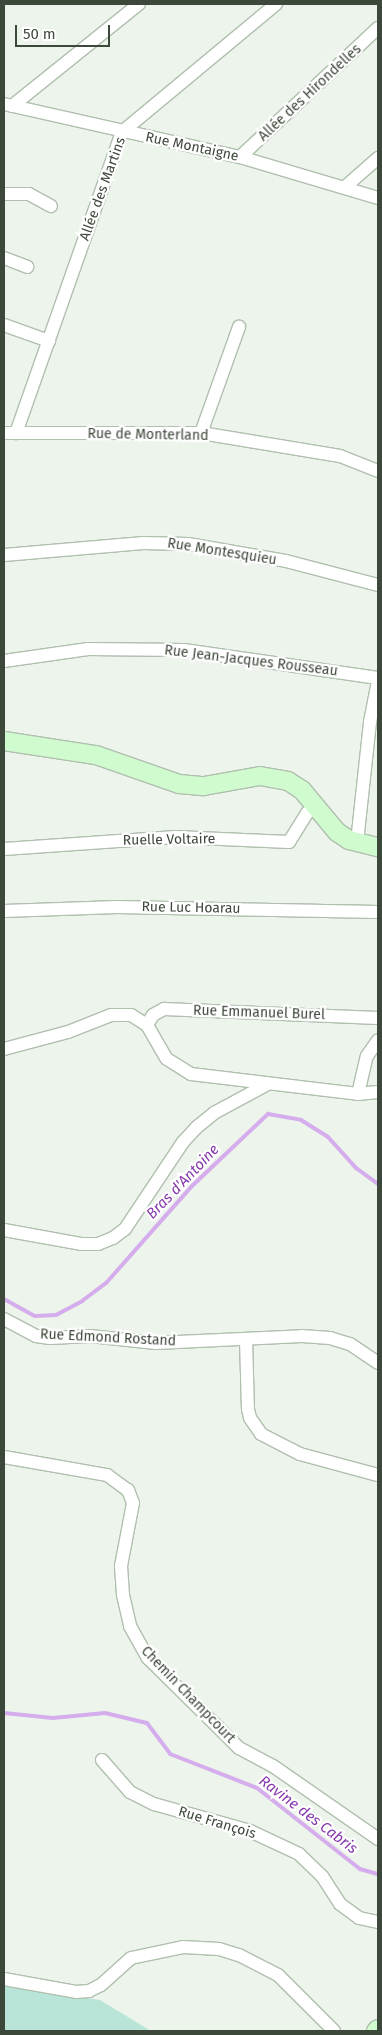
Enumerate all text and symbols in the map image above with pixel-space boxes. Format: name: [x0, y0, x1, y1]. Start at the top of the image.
scale bar: [18, 15, 112, 47]
text: 50 m: [23, 25, 56, 43]
street label: Allée des Hirondelles: [255, 41, 365, 145]
street label: Rue Montaigne: [144, 129, 240, 165]
street label: Allée des Martins: [76, 135, 130, 243]
street label: Rue de Monterland: [87, 426, 209, 444]
street label: Rue Montesquieu: [166, 535, 278, 569]
street label: Rue Jean-Jacques Rousseau: [163, 642, 339, 680]
street label: Ruelle Voltaire: [123, 831, 215, 849]
street label: Rue Luc Hoarau: [141, 899, 241, 917]
street label: Rue Emmanuel Burel: [193, 1002, 325, 1024]
water label: Bras d'Antoine: [143, 1141, 223, 1223]
street label: Rue Edmond Rostand: [40, 1326, 176, 1350]
street label: Chemin Champcourt: [137, 1643, 239, 1747]
water label: Ravine des Cabris: [255, 1772, 361, 1858]
street label: Rue François: [176, 1803, 258, 1843]

